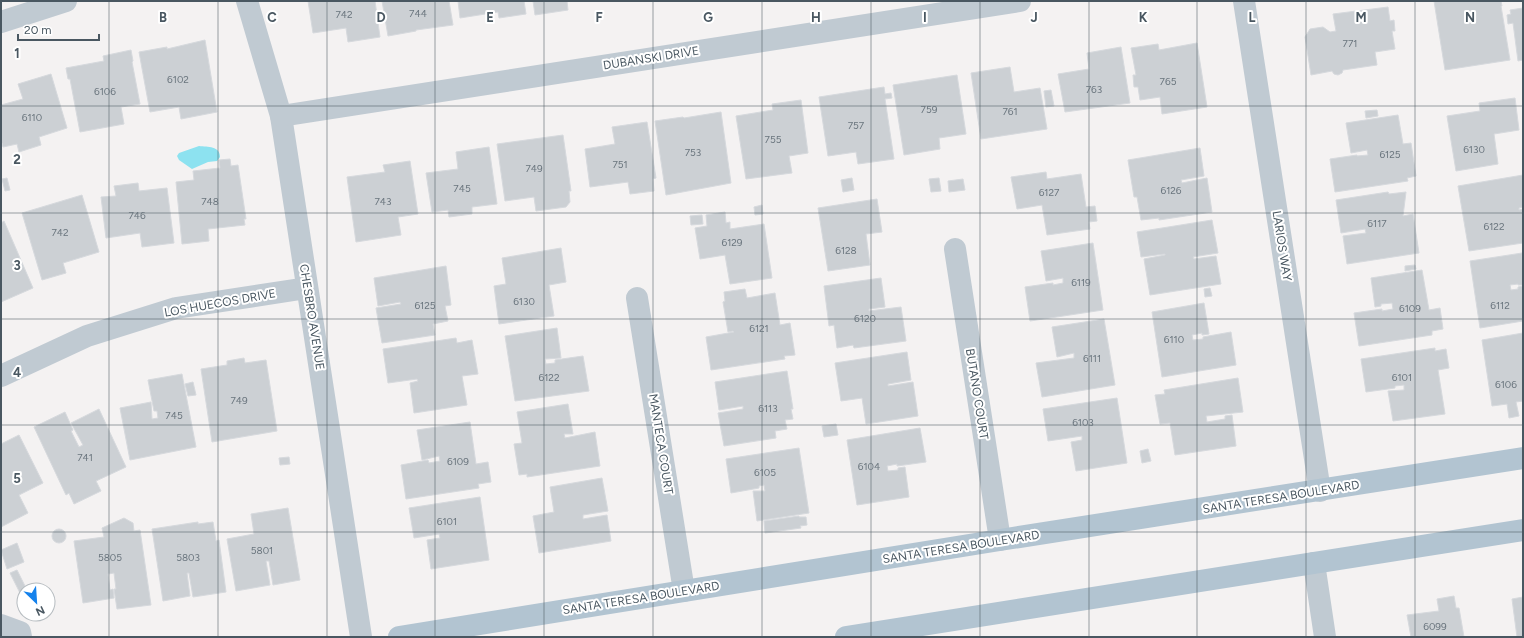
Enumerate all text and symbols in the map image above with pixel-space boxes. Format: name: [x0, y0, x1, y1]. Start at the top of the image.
house number: 744: [409, 7, 427, 20]
house number: 742: [335, 8, 353, 21]
text: B: [159, 10, 167, 25]
text: C: [267, 10, 277, 25]
text: D: [376, 10, 386, 25]
text: E: [486, 10, 494, 25]
text: F: [595, 10, 603, 25]
text: G: [703, 10, 713, 25]
text: H: [811, 10, 821, 25]
text: I: [923, 10, 927, 25]
text: J: [1030, 10, 1038, 25]
text: K: [1139, 10, 1148, 25]
text: L: [1249, 10, 1256, 25]
text: M: [1355, 10, 1367, 25]
text: N: [1465, 10, 1475, 25]
scale bar: [18, 16, 99, 42]
text: 20 m: [24, 23, 52, 37]
house number: 771: [1343, 37, 1357, 50]
street label: DUBANSKI DRIVE: [602, 44, 700, 72]
text: 1: [14, 46, 20, 61]
house number: 6102: [167, 73, 189, 86]
house number: 765: [1160, 75, 1177, 88]
house number: 763: [1086, 83, 1102, 96]
house number: 6106: [94, 85, 116, 98]
house number: 759: [921, 103, 938, 116]
house number: 761: [1002, 105, 1018, 118]
house number: 6110: [22, 111, 42, 124]
house number: 757: [848, 119, 865, 132]
house number: 755: [765, 133, 782, 146]
house number: 6130: [1463, 143, 1485, 156]
house number: 753: [685, 146, 701, 159]
house number: 6125: [1379, 148, 1401, 161]
text: 2: [13, 152, 21, 167]
house number: 751: [612, 158, 628, 171]
house number: 749: [525, 162, 543, 175]
house number: 745: [453, 182, 471, 195]
house number: 6126: [1160, 184, 1182, 197]
house number: 6127: [1039, 186, 1060, 199]
house number: 748: [201, 195, 219, 208]
house number: 743: [374, 195, 392, 208]
house number: 746: [128, 209, 146, 222]
street label: LARIOS WAY: [1270, 210, 1295, 283]
house number: 6117: [1367, 217, 1387, 230]
house number: 6122: [1484, 220, 1504, 233]
house number: 742: [51, 226, 69, 239]
house number: 6129: [721, 236, 743, 249]
house number: 6128: [835, 244, 857, 257]
text: 3: [13, 258, 21, 273]
street label: CHESBRO AVENUE: [297, 263, 327, 371]
house number: 6119: [1071, 276, 1091, 289]
street label: LOS HUECOS DRIVE: [163, 286, 277, 320]
house number: 6130: [513, 295, 535, 308]
house number: 6125: [414, 299, 436, 312]
house number: 6112: [1490, 299, 1510, 312]
house number: 6109: [1399, 302, 1421, 315]
house number: 6120: [854, 312, 876, 325]
house number: 6121: [749, 322, 769, 335]
house number: 6110: [1164, 333, 1184, 346]
street label: BUTANO COURT: [963, 348, 991, 441]
house number: 6111: [1083, 352, 1101, 365]
text: 4: [13, 365, 21, 380]
house number: 6122: [539, 371, 559, 384]
house number: 6101: [1392, 371, 1412, 384]
house number: 6106: [1495, 378, 1517, 391]
street label: MANTECA COURT: [646, 393, 676, 496]
house number: 749: [230, 394, 248, 407]
house number: 6113: [758, 402, 778, 415]
house number: 745: [165, 409, 183, 422]
house number: 6103: [1072, 416, 1094, 429]
house number: 741: [77, 451, 93, 464]
house number: 6109: [447, 455, 469, 468]
house number: 6104: [858, 460, 880, 473]
house number: 6105: [754, 466, 776, 479]
text: 5: [13, 471, 21, 486]
street label: SANTA TERESA BOULEVARD: [1202, 478, 1360, 516]
house number: 6101: [437, 515, 457, 528]
street label: SANTA TERESA BOULEVARD: [882, 528, 1040, 566]
house number: 5801: [251, 544, 273, 557]
house number: 5805: [98, 551, 122, 564]
house number: 5803: [176, 551, 200, 564]
street label: SANTA TERESA BOULEVARD: [562, 579, 720, 617]
north arrow: [16, 582, 56, 622]
text: N: [33, 603, 47, 618]
house number: 6099: [1423, 620, 1447, 633]

